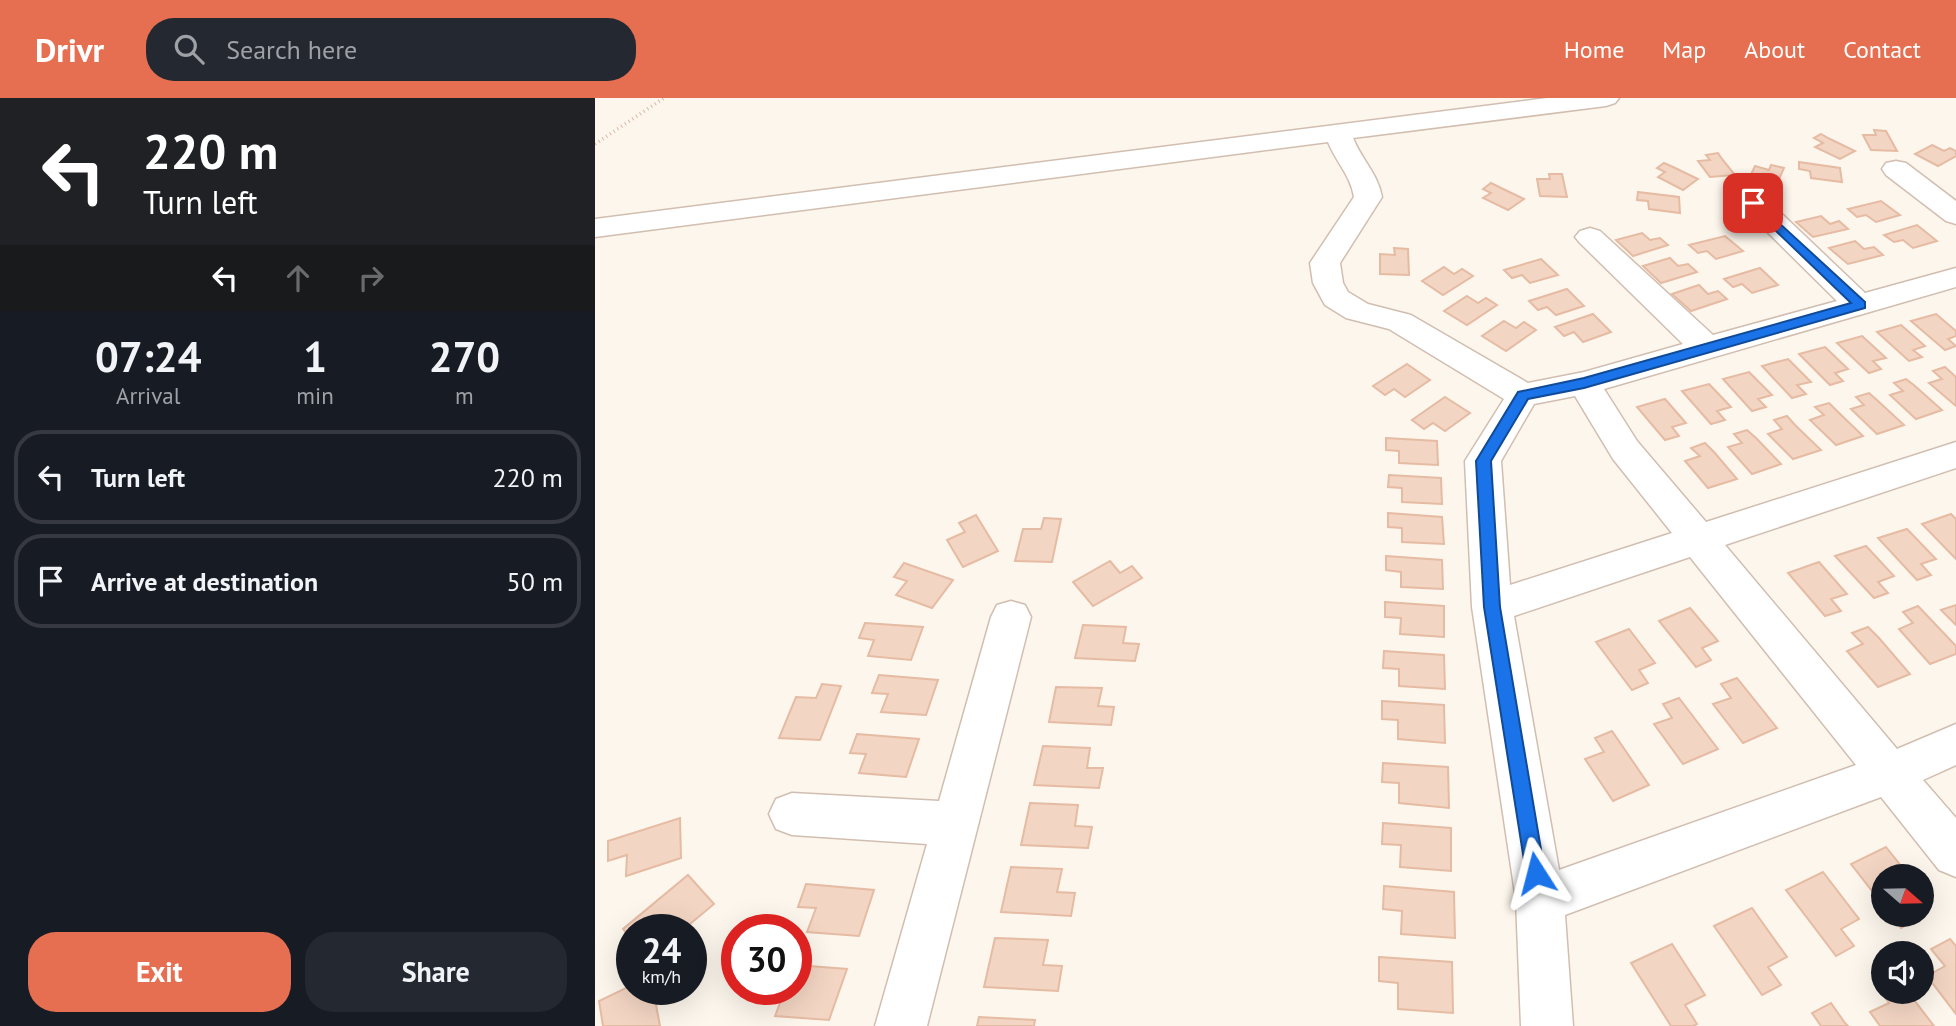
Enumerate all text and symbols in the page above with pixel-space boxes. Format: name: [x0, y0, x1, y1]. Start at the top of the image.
search box: [146, 18, 636, 81]
text: Drivr: [35, 28, 104, 71]
icon: search: [170, 30, 208, 68]
text: Search here: [226, 33, 357, 66]
text: Home: [1564, 34, 1624, 65]
text: Map: [1662, 34, 1706, 65]
text: About: [1744, 34, 1805, 65]
text: Contact: [1843, 34, 1921, 65]
text: 220 m: [143, 119, 278, 183]
icon: left: [28, 126, 119, 217]
pin: [1723, 173, 1783, 233]
text: Turn left: [143, 181, 258, 223]
icon: arrive: [1734, 184, 1772, 222]
icon: left: [206, 259, 244, 297]
icon: ahead: [279, 259, 317, 297]
icon: right: [352, 259, 390, 297]
text: 07:24: [95, 329, 201, 384]
text: 1: [303, 329, 327, 384]
text: 270: [429, 329, 500, 384]
text: Arrival: [116, 381, 180, 410]
text: min: [296, 381, 334, 410]
text: m: [455, 381, 474, 410]
icon: left: [32, 458, 70, 496]
text: Turn left: [91, 461, 185, 494]
text: 220 m: [492, 461, 563, 494]
icon: arrive: [32, 562, 70, 600]
text: Arrive at destination: [91, 565, 318, 598]
text: 50 m: [507, 565, 563, 598]
position arrow: [1499, 836, 1573, 910]
north arrow: [1871, 864, 1934, 928]
map controls: [1871, 864, 1934, 1004]
speed limit sign: 30: [721, 914, 812, 1005]
text: 24: [642, 927, 681, 973]
button: Exit: [28, 932, 291, 1012]
button: Share: [305, 932, 567, 1012]
button: sound: [1871, 941, 1934, 1004]
text: km/h: [642, 965, 681, 988]

